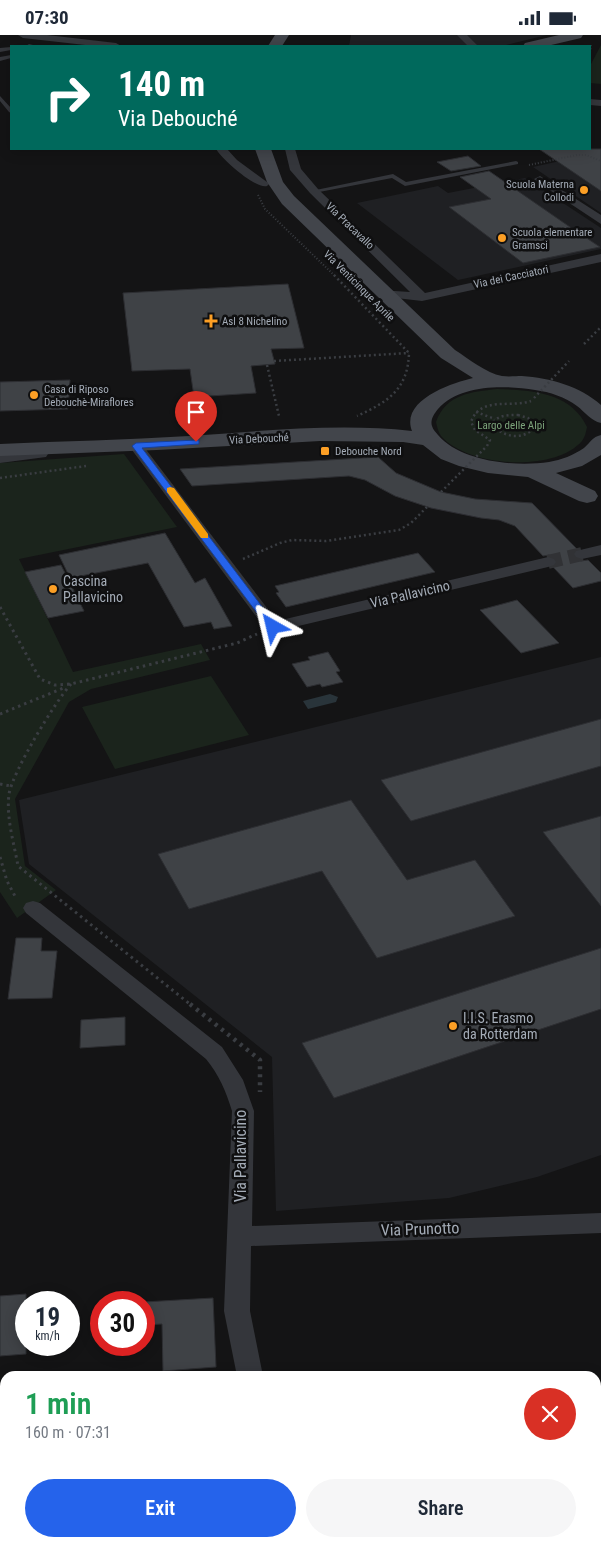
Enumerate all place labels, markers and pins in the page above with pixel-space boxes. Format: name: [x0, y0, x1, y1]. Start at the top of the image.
place label: Scuola Materna Collodi: [506, 178, 574, 204]
marker: Scuola Materna Collodi: [578, 184, 590, 196]
place label: Scuola elementare Gramsci: [512, 226, 592, 252]
marker: Scuola elementare Gramsci: [496, 232, 508, 244]
marker: Asl 8 Nichelino: [204, 314, 218, 328]
place label: Asl 8 Nichelino: [222, 315, 288, 328]
place label: Casa di Riposo Debouchè-Miraflores: [44, 383, 134, 409]
marker: Casa di Riposo Debouchè-Miraflores: [28, 389, 40, 401]
pin: [175, 391, 217, 442]
marker: Debouche Nord: [319, 445, 331, 457]
place label: Debouche Nord: [335, 445, 402, 458]
place label: Cascina Pallavicino: [63, 573, 123, 605]
marker: Cascina Pallavicino: [47, 583, 59, 595]
place label: I.I.S. Erasmo da Rotterdam: [463, 1010, 538, 1042]
marker: I.I.S. Erasmo da Rotterdam: [447, 1020, 459, 1032]

